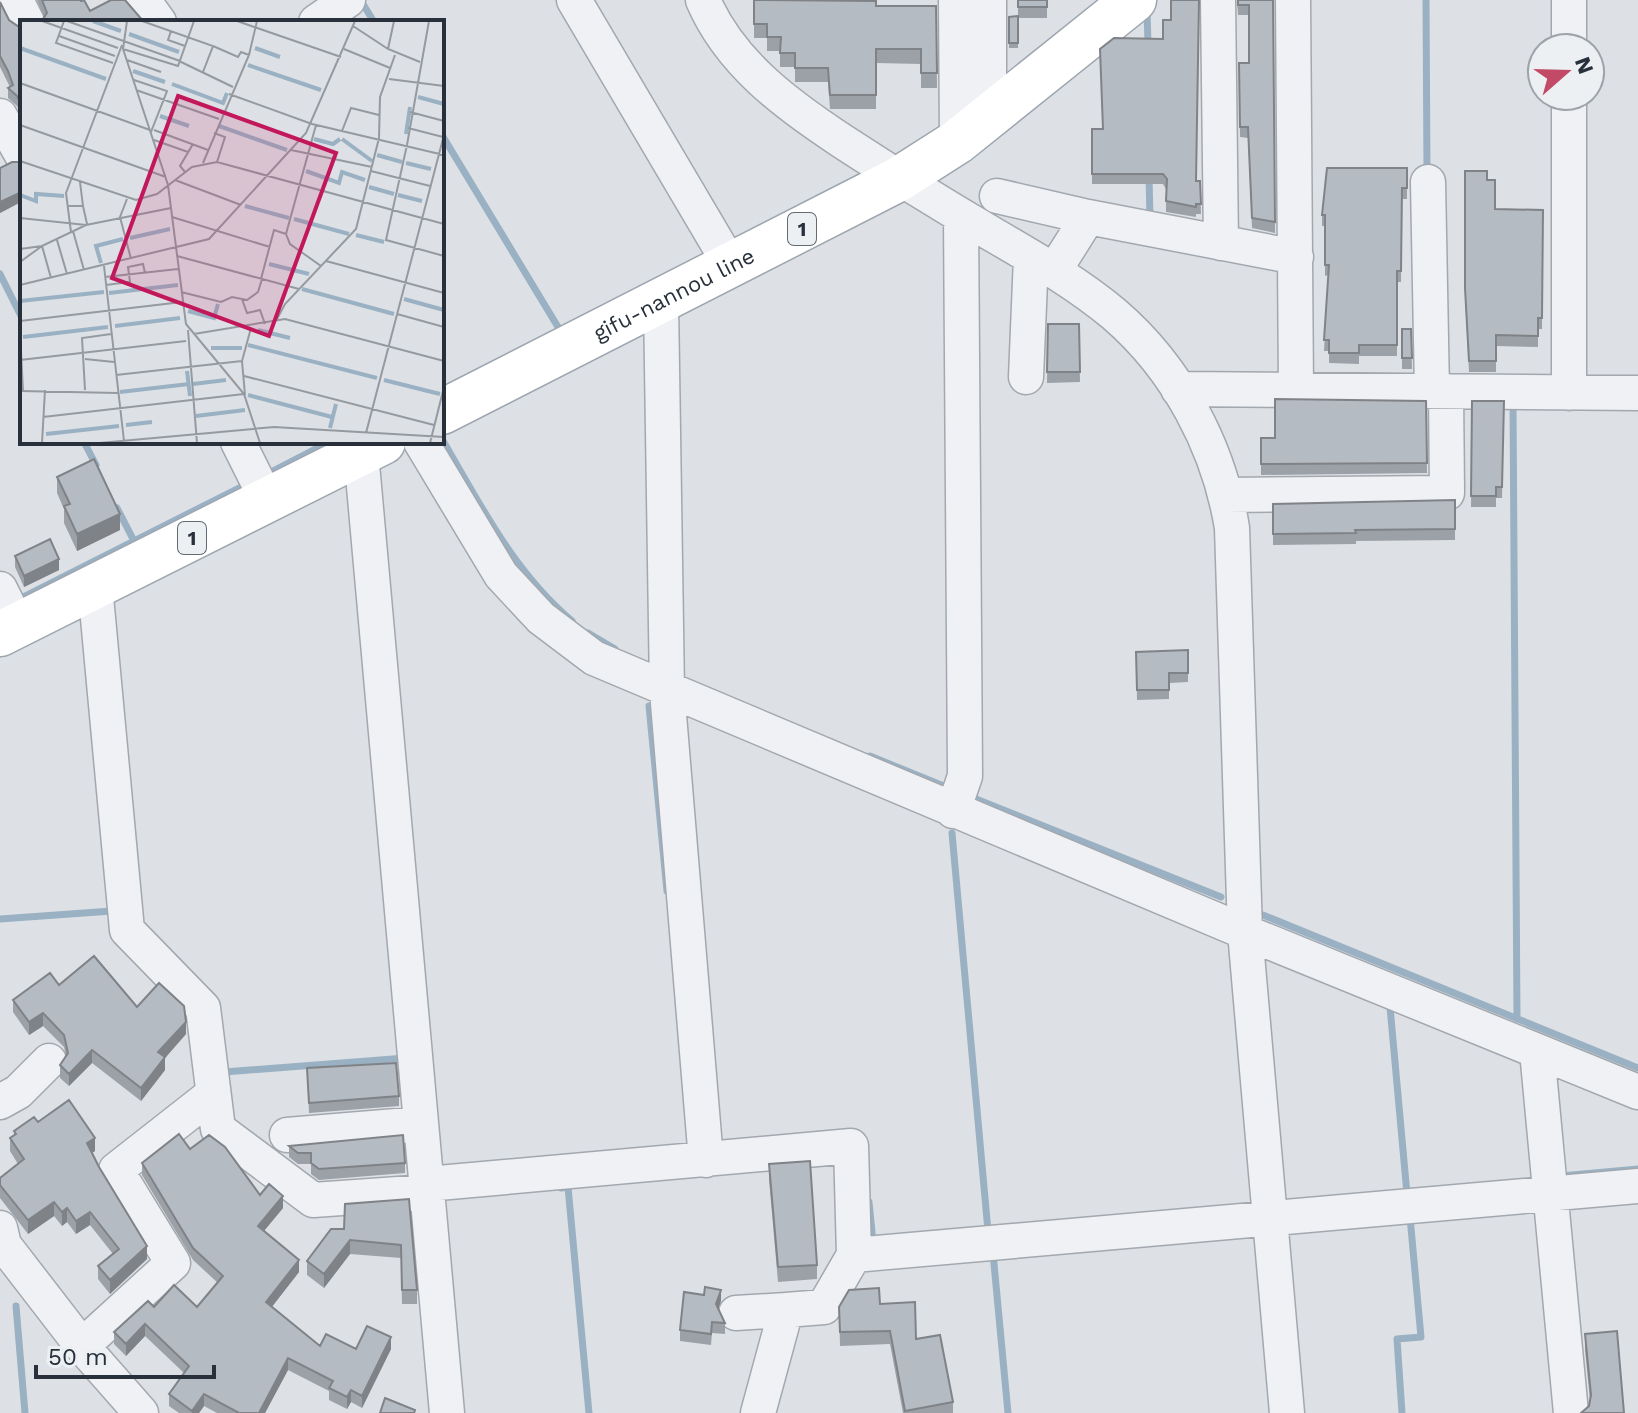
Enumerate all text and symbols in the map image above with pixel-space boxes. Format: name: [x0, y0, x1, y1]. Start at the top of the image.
inset map: [20, 20, 444, 444]
north arrow: [1526, 32, 1606, 112]
text: N: [1570, 53, 1599, 77]
road number: 1: [788, 213, 816, 245]
street label: gifu-nannou line: [589, 243, 759, 346]
road number: 1: [178, 522, 206, 554]
scale bar: [36, 1329, 214, 1379]
text: 50 m: [48, 1343, 108, 1371]

